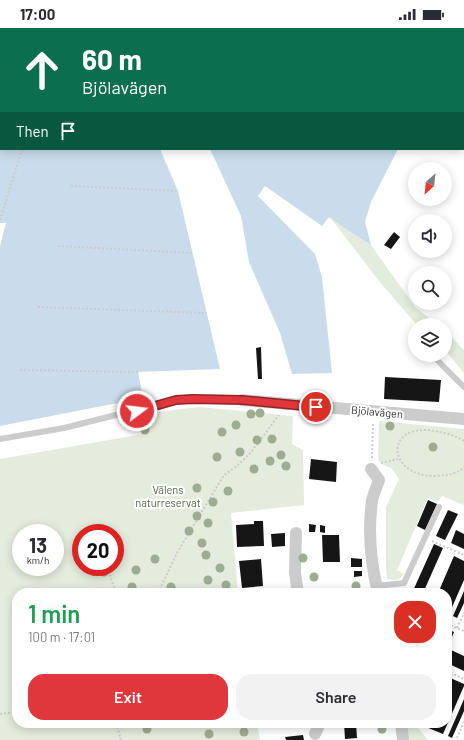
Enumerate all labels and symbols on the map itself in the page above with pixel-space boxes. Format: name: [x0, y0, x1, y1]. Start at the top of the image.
north arrow: [408, 162, 452, 206]
position arrow: [116, 390, 158, 432]
pin: [299, 390, 333, 424]
street label: Bjölavägen: [351, 403, 404, 420]
park label: Välens naturreservat: [135, 483, 201, 509]
speed limit sign: 20: [72, 524, 124, 576]

